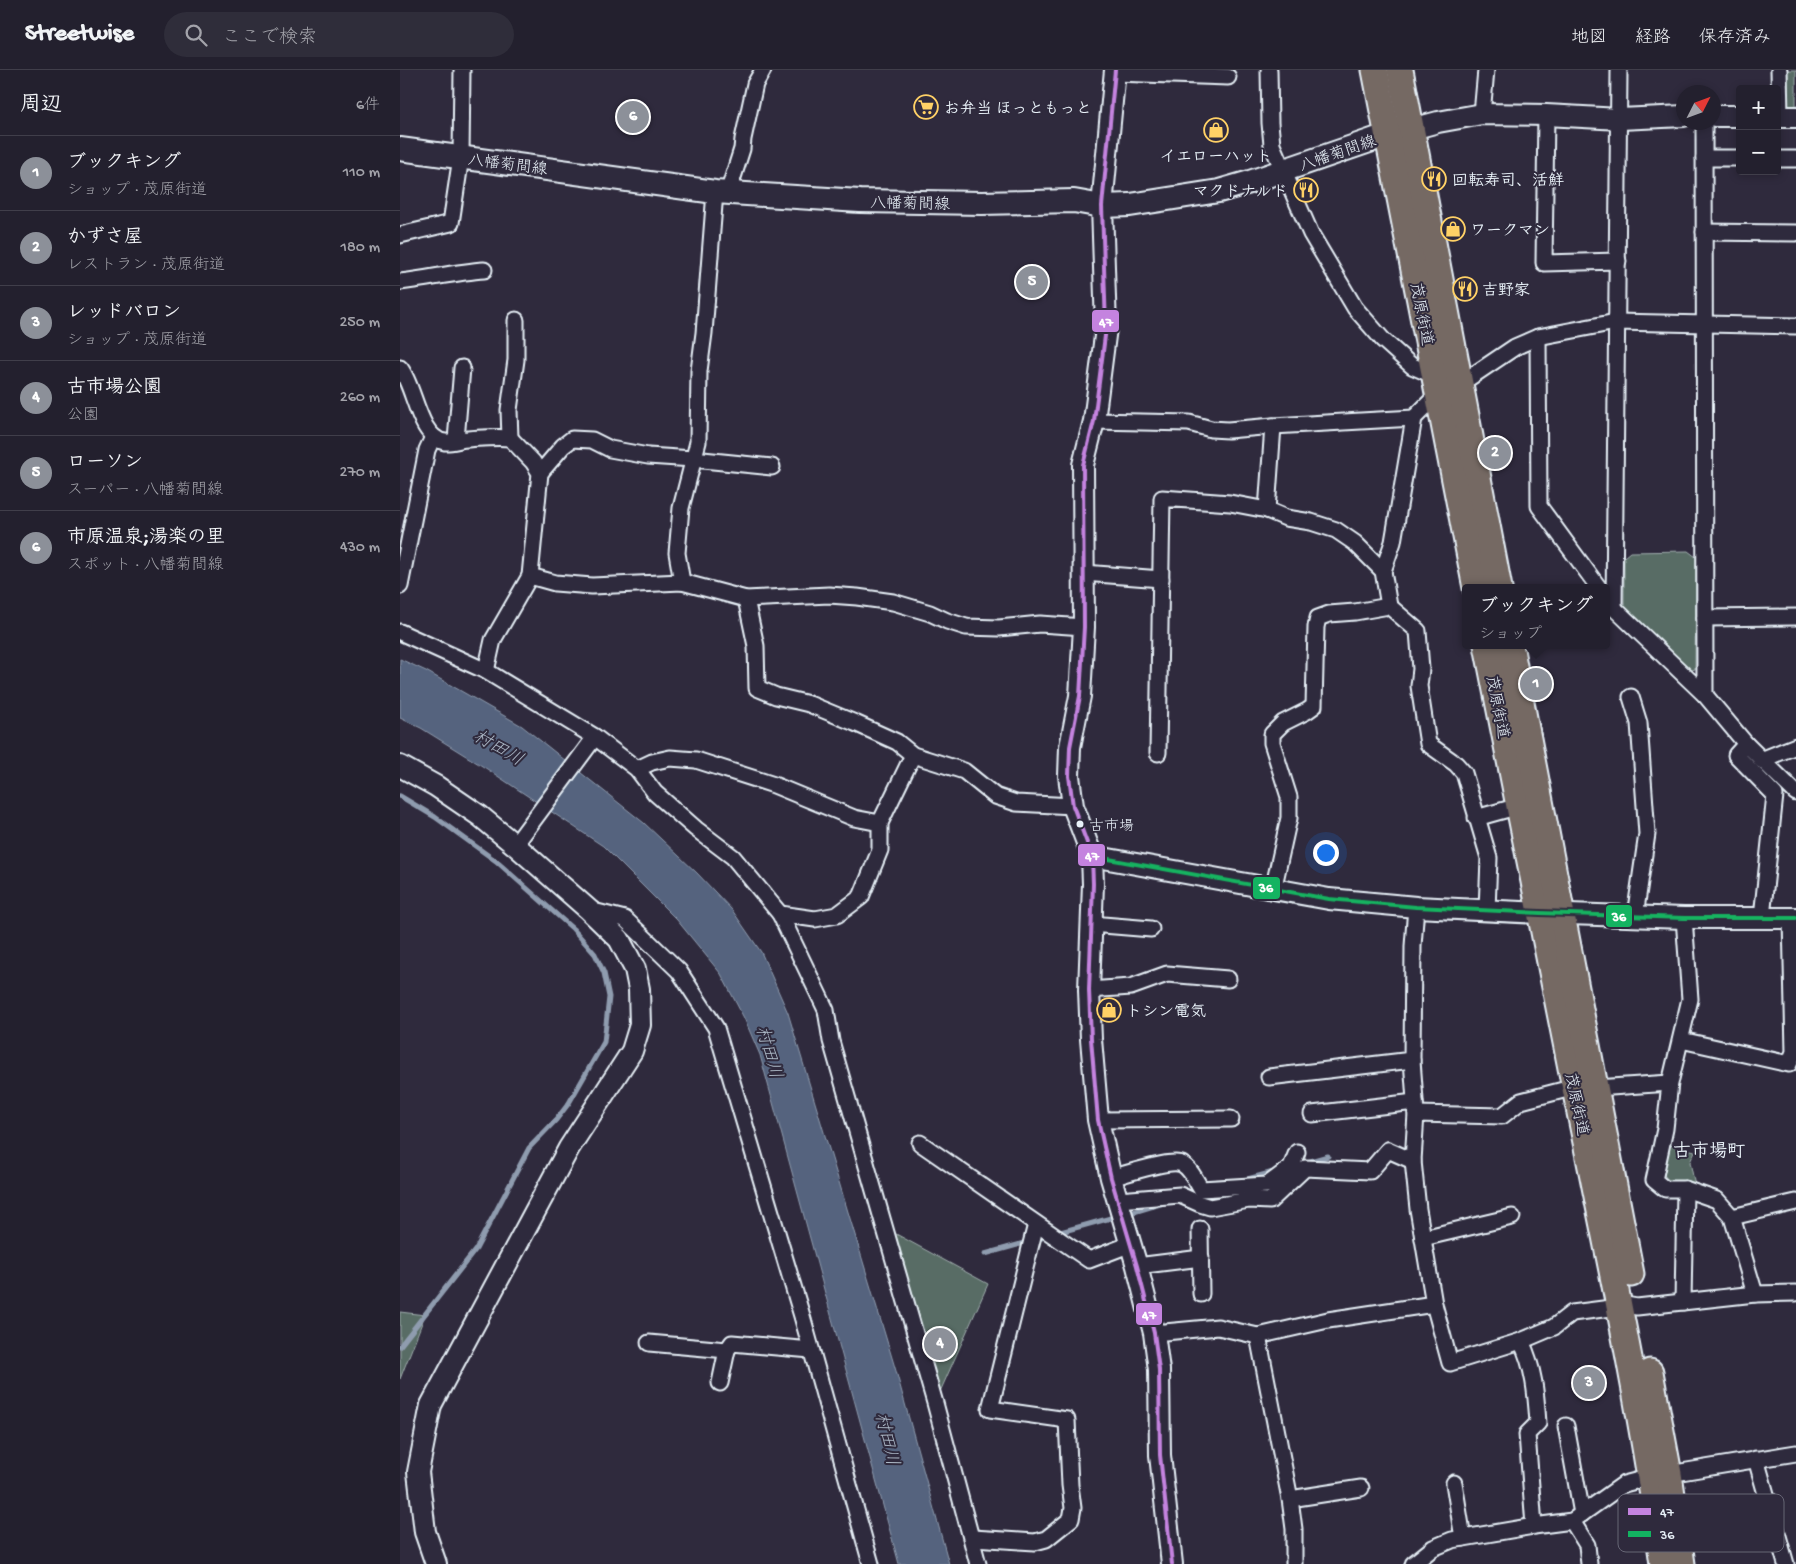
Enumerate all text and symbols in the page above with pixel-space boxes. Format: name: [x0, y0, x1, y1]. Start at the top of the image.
search box: [164, 12, 514, 57]
text: Streetwise: [25, 20, 134, 49]
icon: search: [182, 21, 210, 49]
text: ここで検索: [222, 27, 317, 50]
text: 地図: [1571, 28, 1607, 49]
text: 経路: [1635, 28, 1671, 49]
text: 保存済み: [1699, 28, 1771, 49]
north arrow: [1676, 85, 1721, 130]
map controls: [1736, 85, 1781, 175]
button: +: [1736, 85, 1781, 130]
text: 周辺: [20, 94, 62, 119]
supermarket icon: お弁当 ほっともっと: [913, 94, 939, 120]
text: 6件: [356, 97, 380, 116]
pin: 6: [617, 98, 649, 136]
place label: お弁当 ほっともっと: [944, 99, 1092, 120]
shop icon: イエローハット: [1203, 117, 1229, 143]
button: −: [1736, 130, 1781, 175]
street label: 八幡菊間線: [1297, 131, 1379, 177]
place label: イエローハット: [1160, 149, 1272, 168]
street label: 八幡菊間線: [467, 150, 549, 181]
text: ブックキング: [67, 152, 181, 175]
text: 1: [33, 164, 39, 183]
text: 110 m: [343, 164, 380, 183]
restaurant icon: 回転寿司、活鮮: [1421, 166, 1447, 192]
place label: 回転寿司、活鮮: [1452, 171, 1564, 192]
restaurant icon: マクドナルド: [1293, 177, 1319, 203]
text: ショップ · 茂原街道: [67, 182, 207, 201]
place label: マクドナルド: [1193, 184, 1288, 203]
street label: 八幡菊間線: [870, 193, 950, 216]
shop icon: ワークマン: [1440, 216, 1466, 242]
place label: ワークマン: [1470, 223, 1550, 242]
text: かずさ屋: [67, 227, 143, 250]
text: 2: [32, 239, 40, 258]
text: 180 m: [341, 239, 380, 258]
text: レストラン · 茂原街道: [67, 257, 225, 276]
pin: 5: [1016, 263, 1048, 301]
restaurant icon: 吉野家: [1452, 276, 1478, 302]
street label: 茂原街道: [1404, 281, 1436, 348]
place label: 吉野家: [1482, 281, 1530, 302]
text: レッドバロン: [67, 302, 181, 325]
line badge: 47: [1091, 309, 1120, 333]
text: 3: [32, 314, 40, 333]
text: 250 m: [340, 314, 380, 333]
text: 47: [1098, 315, 1114, 332]
text: ショップ · 茂原街道: [67, 332, 207, 351]
text: 古市場公園: [67, 377, 162, 400]
text: 4: [32, 389, 40, 408]
text: 260 m: [340, 389, 380, 408]
text: 公園: [67, 407, 99, 426]
pin: 2: [1479, 434, 1511, 472]
text: ローソン: [67, 452, 143, 475]
text: 5: [32, 464, 40, 483]
text: 270 m: [340, 464, 380, 483]
text: スーパー · 八幡菊間線: [67, 482, 223, 501]
text: 市原温泉;湯楽の里: [67, 527, 225, 550]
text: 6: [32, 539, 40, 558]
text: 430 m: [340, 539, 380, 558]
text: スポット · 八幡菊間線: [67, 557, 224, 576]
popup: [1462, 584, 1610, 649]
text: ブックキング: [1479, 596, 1593, 619]
text: ショップ: [1479, 626, 1542, 645]
pin: 1: [1520, 665, 1552, 703]
street label: 茂原街道: [1480, 674, 1512, 741]
water label: 村田川: [469, 727, 526, 772]
place label: 古市場: [1089, 818, 1134, 836]
marker: 古市場: [1075, 819, 1085, 829]
your location: [1313, 840, 1339, 866]
line badge: 47: [1077, 843, 1106, 867]
text: 47: [1084, 849, 1100, 866]
line badge: 36: [1252, 876, 1281, 900]
text: 36: [1258, 881, 1274, 898]
line badge: 36: [1605, 904, 1633, 928]
text: 36: [1611, 910, 1627, 927]
shop icon: トシン電気: [1096, 997, 1122, 1023]
place label: トシン電気: [1126, 1003, 1206, 1023]
water label: 村田川: [750, 1024, 785, 1082]
street label: 茂原街道: [1559, 1071, 1592, 1138]
district label: 古市場町: [1673, 1141, 1745, 1163]
line badge: 47: [1135, 1302, 1163, 1326]
text: 47: [1141, 1308, 1157, 1325]
pin: 4: [924, 1325, 956, 1363]
pin: 3: [1573, 1364, 1605, 1402]
water label: 村田川: [869, 1411, 902, 1468]
legend: [1618, 1494, 1784, 1552]
text: 47: [1660, 1505, 1675, 1522]
text: 36: [1659, 1528, 1675, 1545]

